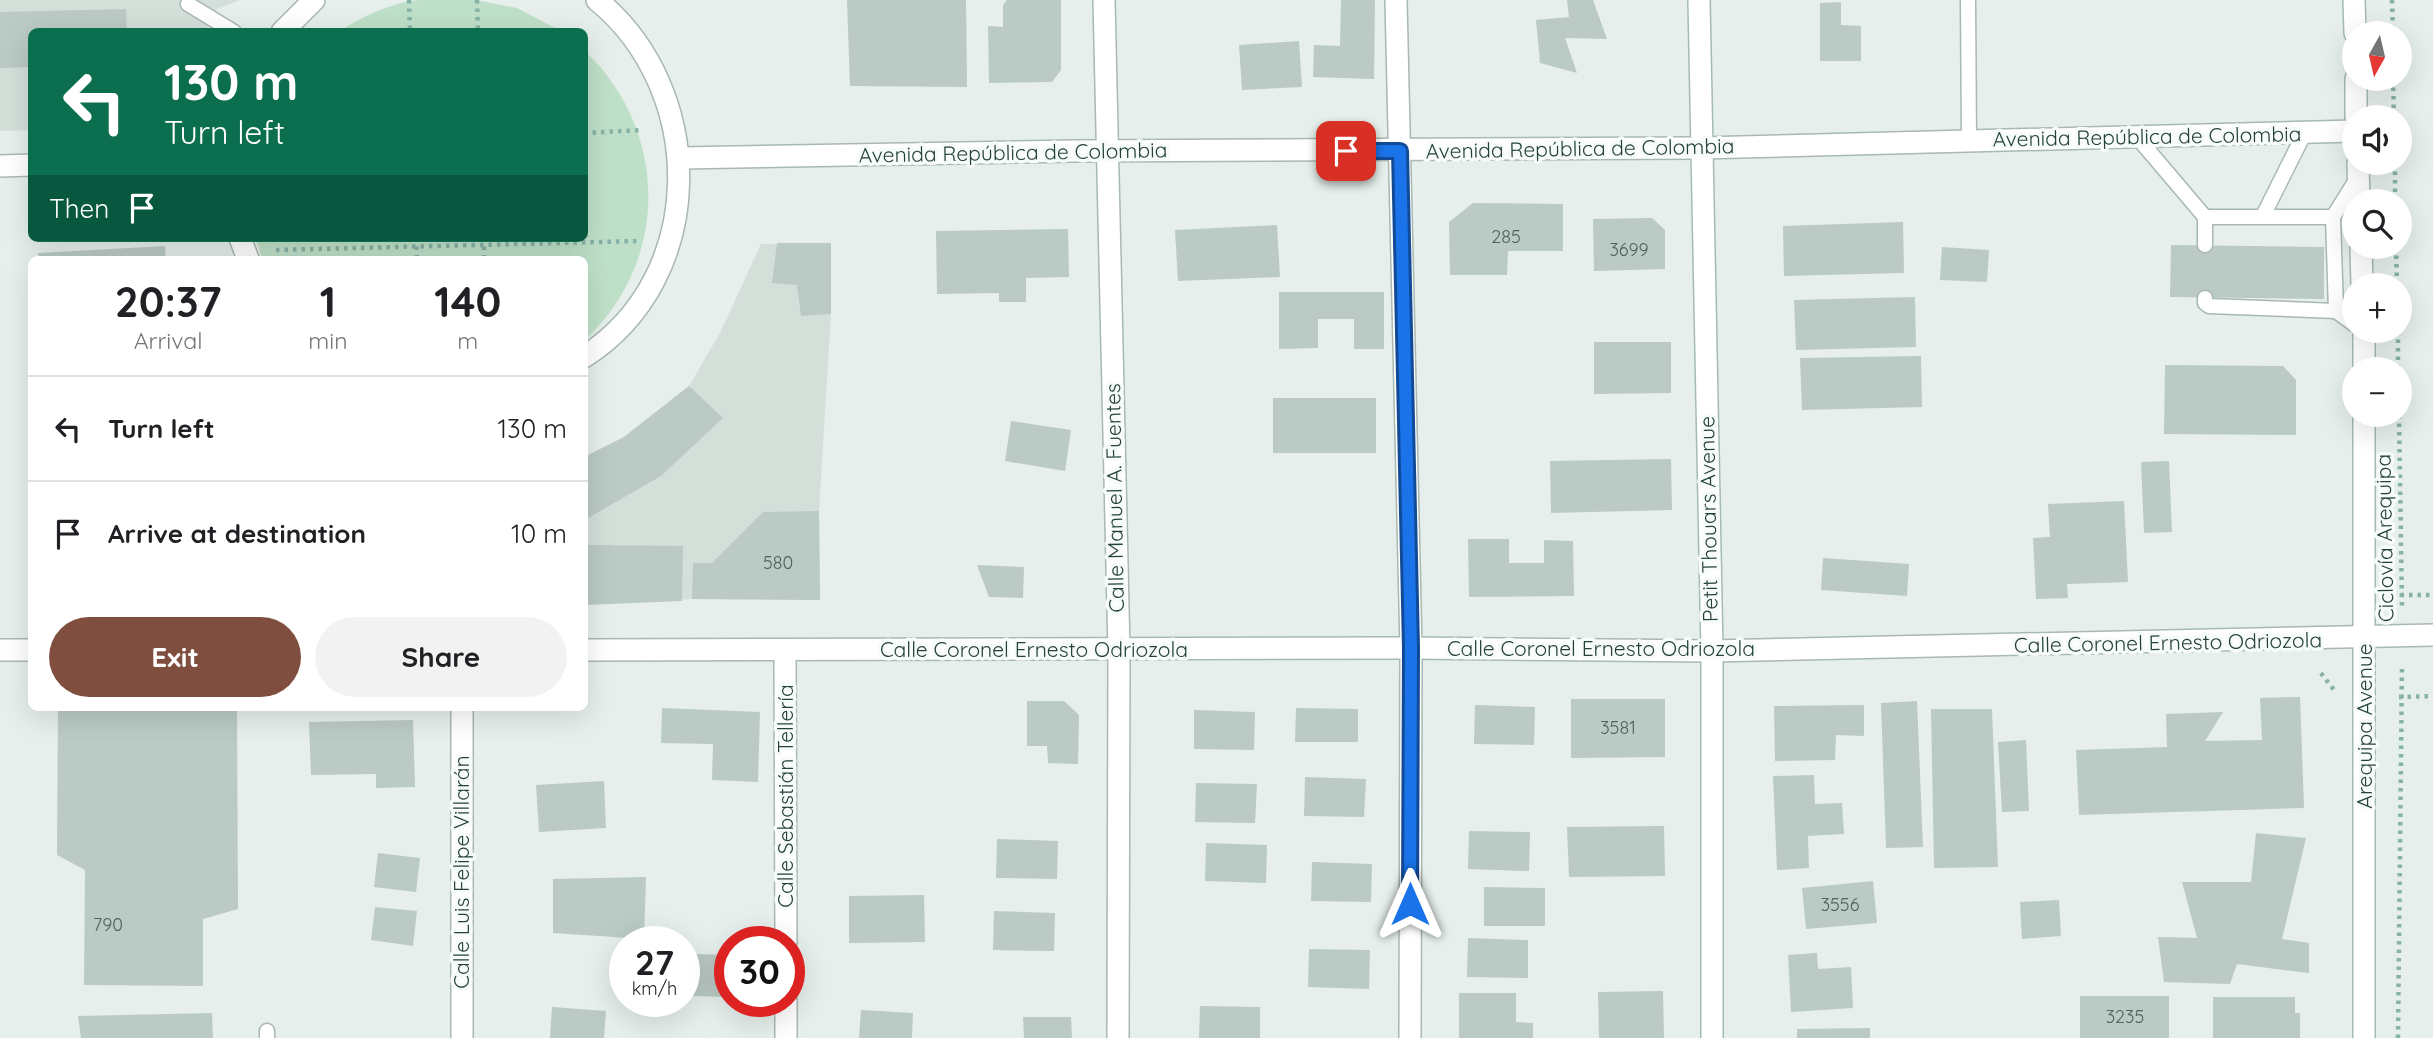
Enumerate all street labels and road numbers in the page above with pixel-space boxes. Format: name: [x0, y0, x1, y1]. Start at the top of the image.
street label: Avenida República de Colombia: [1992, 120, 2302, 152]
street label: Avenida República de Colombia: [1425, 132, 1735, 164]
street label: Avenida República de Colombia: [858, 136, 1168, 168]
street label: Calle Manuel A. Fuentes: [1099, 383, 1129, 613]
street label: Petit Thouars Avenue: [1693, 416, 1723, 622]
street label: Ciclovía Arequipa: [2370, 454, 2398, 622]
street label: Calle Coronel Ernesto Odriozola: [2014, 626, 2322, 658]
street label: Calle Coronel Ernesto Odriozola: [1447, 635, 1755, 661]
street label: Calle Coronel Ernesto Odriozola: [880, 636, 1188, 662]
street label: Arequipa Avenue: [2351, 643, 2377, 809]
street label: Calle Sebastián Tellería: [772, 684, 798, 908]
street label: Calle Luis Felipe Villarán: [448, 755, 474, 989]

